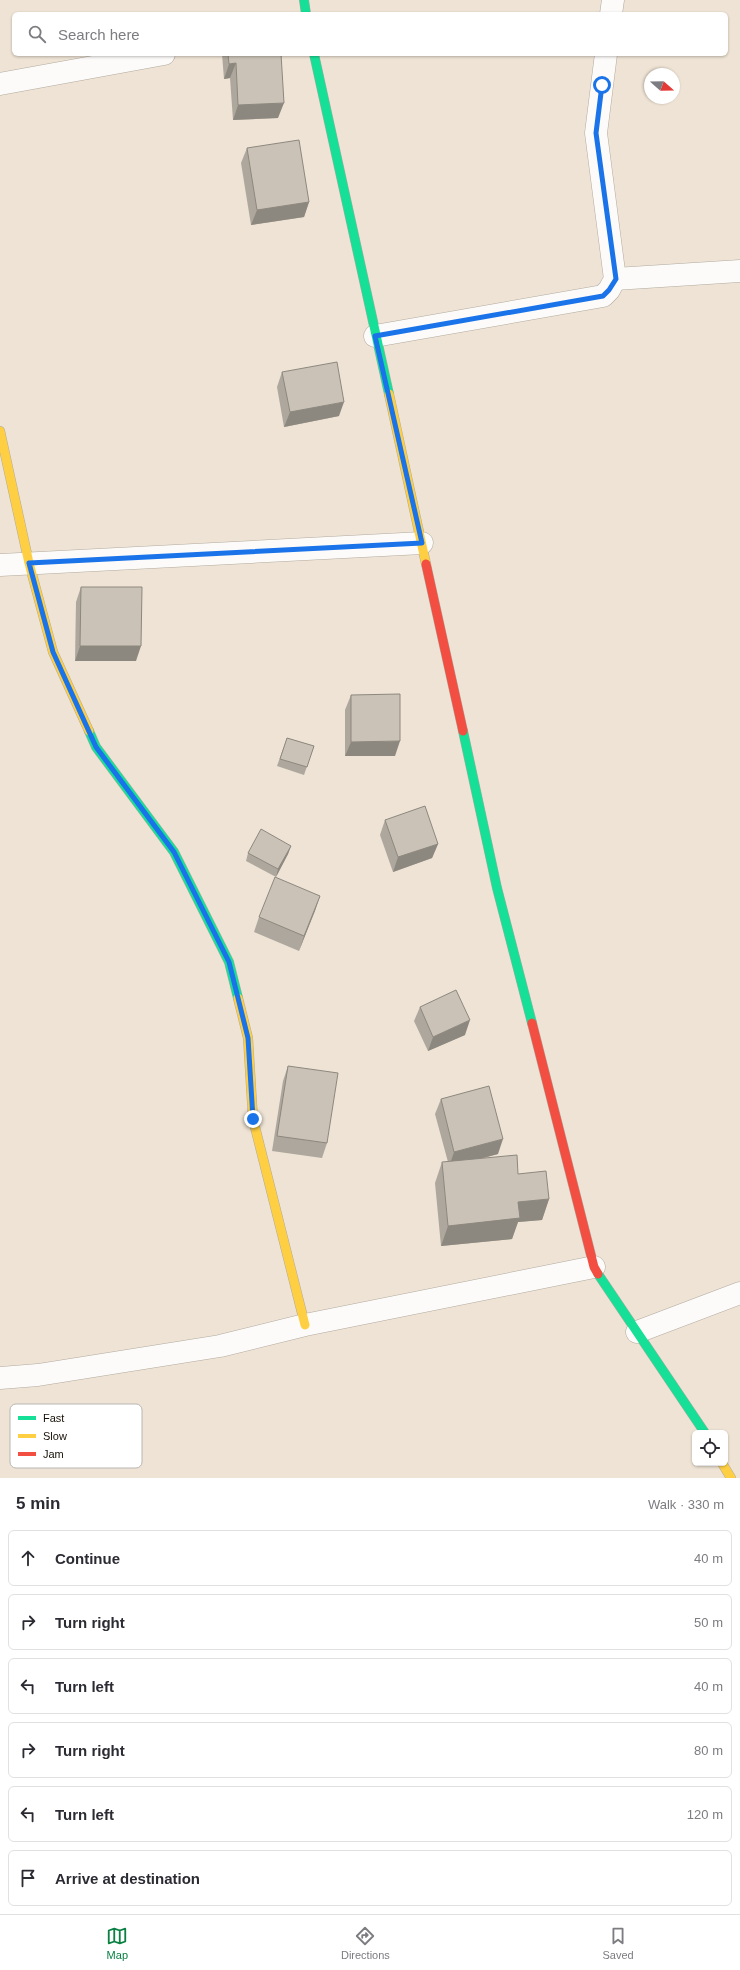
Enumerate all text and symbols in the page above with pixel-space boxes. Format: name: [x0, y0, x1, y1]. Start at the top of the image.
search box: [12, 12, 728, 56]
icon: search: [26, 23, 48, 45]
text: Search here: [58, 26, 140, 43]
north arrow: [644, 68, 680, 104]
route start: [593, 76, 611, 94]
route end: [244, 1110, 262, 1128]
legend: [10, 1404, 142, 1468]
text: Fast: [43, 1412, 64, 1424]
text: Slow: [43, 1430, 67, 1442]
map controls: [692, 1430, 728, 1466]
button: locate: [692, 1430, 728, 1466]
text: Jam: [43, 1448, 64, 1460]
text: 5 min: [16, 1494, 60, 1513]
text: Walk · 330 m: [648, 1497, 724, 1512]
icon: ahead: [17, 1547, 39, 1569]
text: Continue: [55, 1550, 120, 1567]
text: 40 m: [694, 1551, 723, 1566]
icon: right: [17, 1611, 39, 1633]
text: Turn right: [55, 1614, 125, 1631]
text: 50 m: [694, 1615, 723, 1630]
icon: left: [17, 1675, 39, 1697]
text: Turn left: [55, 1678, 114, 1695]
text: 40 m: [694, 1679, 723, 1694]
icon: right: [17, 1739, 39, 1761]
text: Turn right: [55, 1742, 125, 1759]
text: 80 m: [694, 1743, 723, 1758]
icon: left: [17, 1803, 39, 1825]
text: Turn left: [55, 1806, 114, 1823]
text: 120 m: [687, 1807, 723, 1822]
icon: arrive: [17, 1867, 39, 1889]
text: Arrive at destination: [55, 1870, 200, 1887]
tab: Map: [106, 1925, 128, 1961]
tab: Directions: [341, 1925, 390, 1961]
tab: Saved: [602, 1925, 634, 1961]

